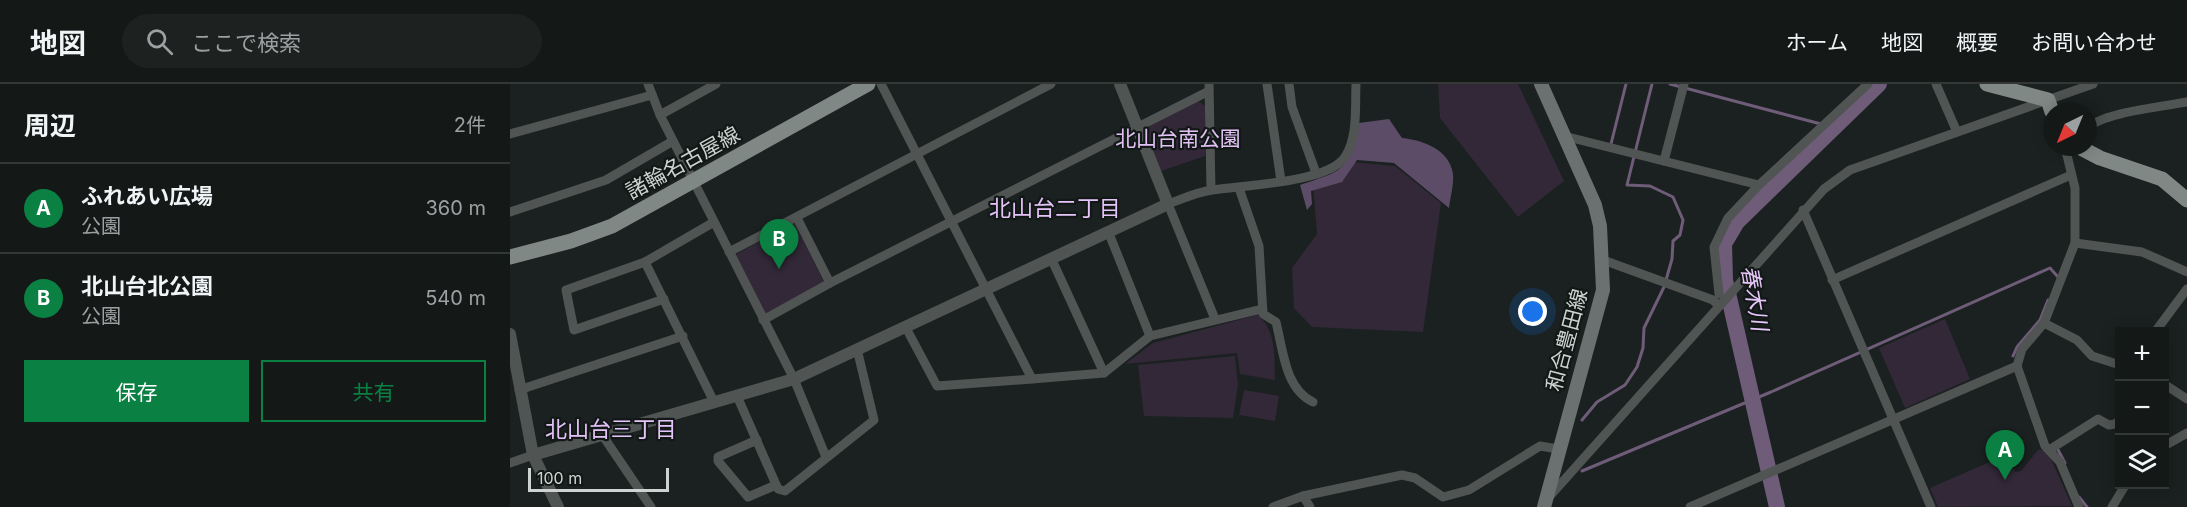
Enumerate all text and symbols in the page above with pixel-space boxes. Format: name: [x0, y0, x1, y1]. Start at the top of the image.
search box: [122, 14, 542, 68]
icon: search: [143, 25, 176, 58]
text: 地図: [30, 26, 86, 60]
text: ここで検索: [191, 30, 301, 56]
text: ホーム: [1786, 30, 1848, 55]
text: 地図: [1881, 30, 1923, 55]
text: 概要: [1956, 30, 1998, 55]
text: お問い合わせ: [2031, 30, 2157, 55]
north arrow: [2043, 102, 2097, 156]
text: 周辺: [24, 110, 76, 141]
text: 2件: [454, 113, 486, 137]
street label: 諸輪名古屋線: [622, 121, 744, 204]
park label: 北山台南公園: [1115, 126, 1241, 151]
text: ふれあい広場: [81, 183, 213, 209]
district label: 北山台二丁目: [989, 195, 1121, 221]
text: A: [36, 196, 51, 220]
text: 360 m: [425, 196, 486, 220]
text: 公園: [81, 214, 121, 238]
pin: B: [760, 220, 798, 269]
water label: 春木川: [1736, 263, 1774, 335]
text: 北山台北公園: [81, 273, 213, 299]
text: B: [37, 286, 50, 310]
text: 540 m: [425, 286, 486, 310]
street label: 和合豊田線: [1541, 286, 1592, 394]
your location: [1518, 297, 1547, 326]
text: 公園: [81, 304, 121, 328]
map controls: [2115, 327, 2169, 489]
button: +: [2115, 327, 2169, 381]
button: 保存: [24, 360, 249, 422]
button: 共有: [261, 360, 486, 422]
button: −: [2115, 381, 2169, 435]
district label: 北山台三丁目: [545, 416, 677, 442]
pin: A: [1986, 430, 2024, 480]
button: layers: [2115, 435, 2169, 489]
scale bar: [528, 465, 669, 492]
text: 100 m: [537, 468, 582, 488]

